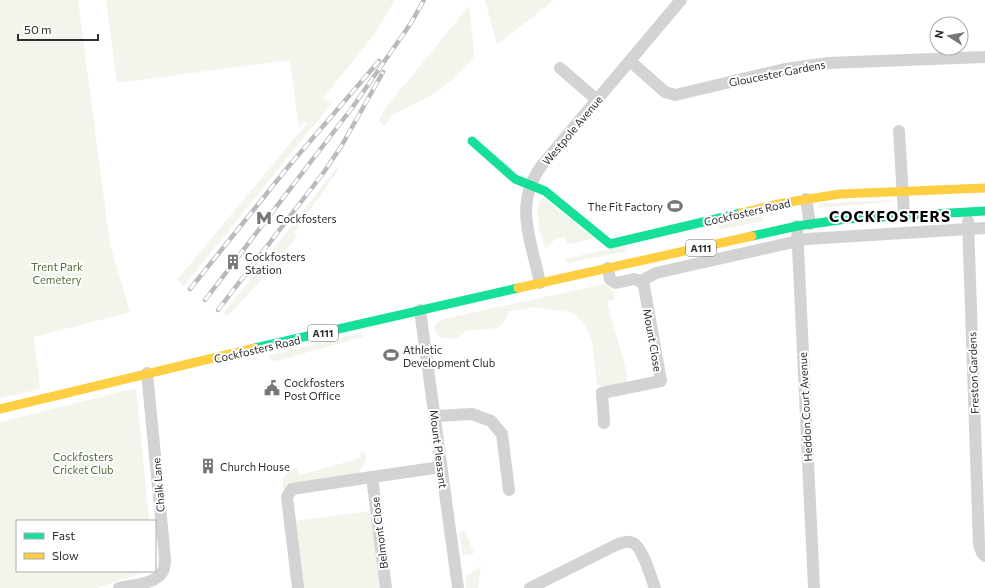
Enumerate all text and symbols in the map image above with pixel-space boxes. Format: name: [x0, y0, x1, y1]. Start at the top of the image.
scale bar: [18, 16, 98, 42]
north arrow: [929, 16, 969, 56]
text: 50 m: [24, 22, 52, 36]
text: N: [932, 29, 946, 39]
street label: Gloucester Gardens: [728, 57, 826, 89]
street label: Westpole Avenue: [539, 93, 605, 167]
street label: Cockfosters Road: [703, 196, 791, 228]
sports icon: The Fit Factory: [666, 197, 684, 215]
place label: The Fit Factory: [588, 200, 663, 213]
district label: COCKFOSTERS: [829, 207, 951, 225]
metro station icon: Cockfosters: [255, 209, 273, 227]
place label: Cockfosters: [276, 212, 336, 225]
road number: A111: [686, 240, 716, 256]
place label: Cockfosters Station: [245, 250, 305, 276]
building icon: Cockfosters Station: [224, 253, 242, 271]
park label: Trent Park Cemetery: [31, 260, 83, 286]
street label: Mount Close: [641, 307, 665, 373]
road number: A111: [308, 325, 338, 341]
street label: Freston Gardens: [965, 332, 981, 414]
street label: Cockfosters Road: [213, 333, 301, 365]
place label: Athletic Development Club: [403, 343, 495, 369]
sports icon: Athletic Development Club: [382, 346, 400, 364]
street label: Heddon Court Avenue: [796, 352, 814, 462]
place label: Cockfosters Post Office: [284, 376, 344, 402]
public building icon: Cockfosters Post Office: [263, 379, 281, 397]
street label: Mount Pleasant: [428, 409, 450, 489]
park label: Cockfosters Cricket Club: [52, 450, 114, 476]
street label: Chalk Lane: [149, 457, 167, 513]
building icon: Church House: [199, 457, 217, 475]
place label: Church House: [220, 460, 290, 473]
street label: Belmont Close: [368, 496, 390, 570]
legend: [16, 520, 156, 572]
text: Fast: [52, 528, 75, 542]
text: Slow: [52, 548, 79, 562]

